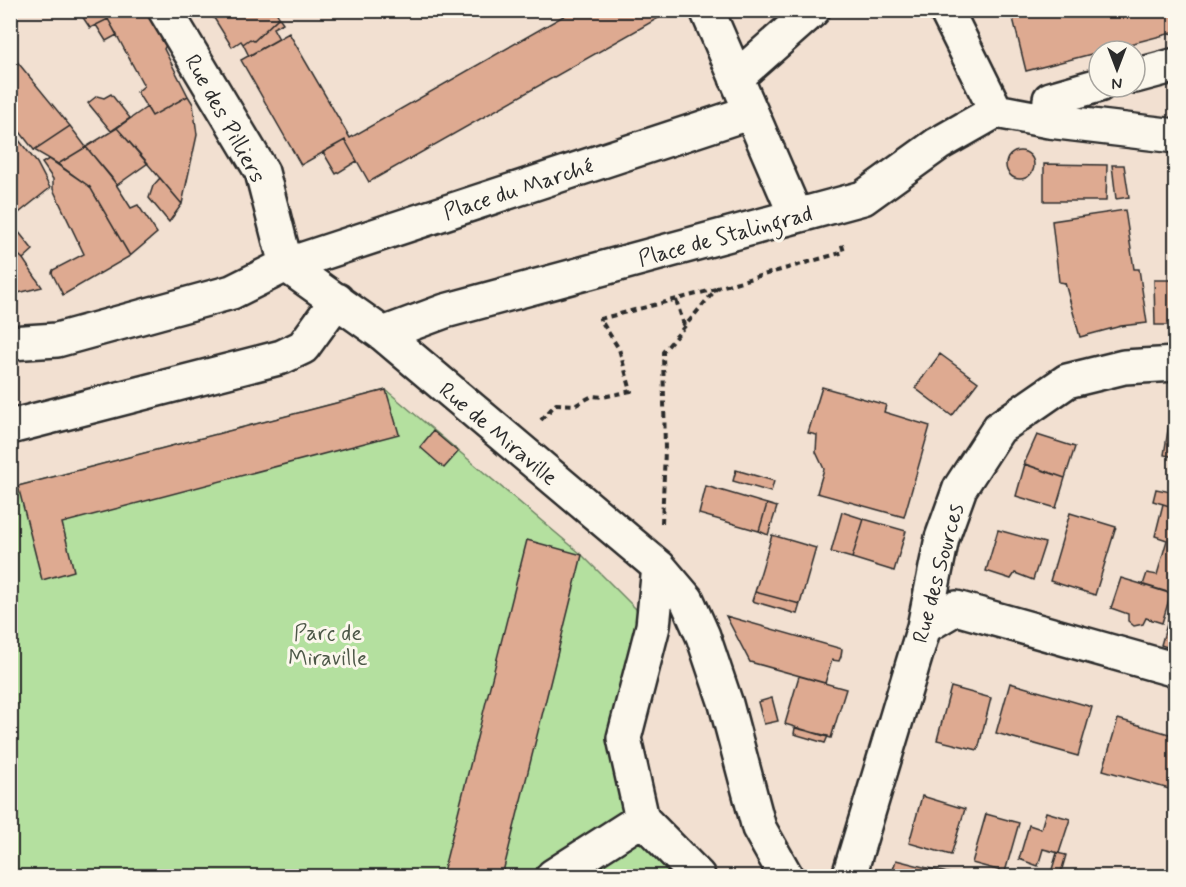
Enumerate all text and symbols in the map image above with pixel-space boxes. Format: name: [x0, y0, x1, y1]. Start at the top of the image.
north arrow: [1087, 39, 1147, 99]
street label: Rue des Pilliers: [177, 50, 271, 188]
text: N: [1112, 72, 1122, 93]
street label: Place du Marché: [440, 152, 597, 227]
street label: Place de Stalingrad: [635, 200, 816, 277]
street label: Rue de Miraville: [433, 377, 563, 493]
street label: Rue des Sources: [907, 500, 971, 646]
park label: Parc de Miraville: [288, 620, 368, 673]

